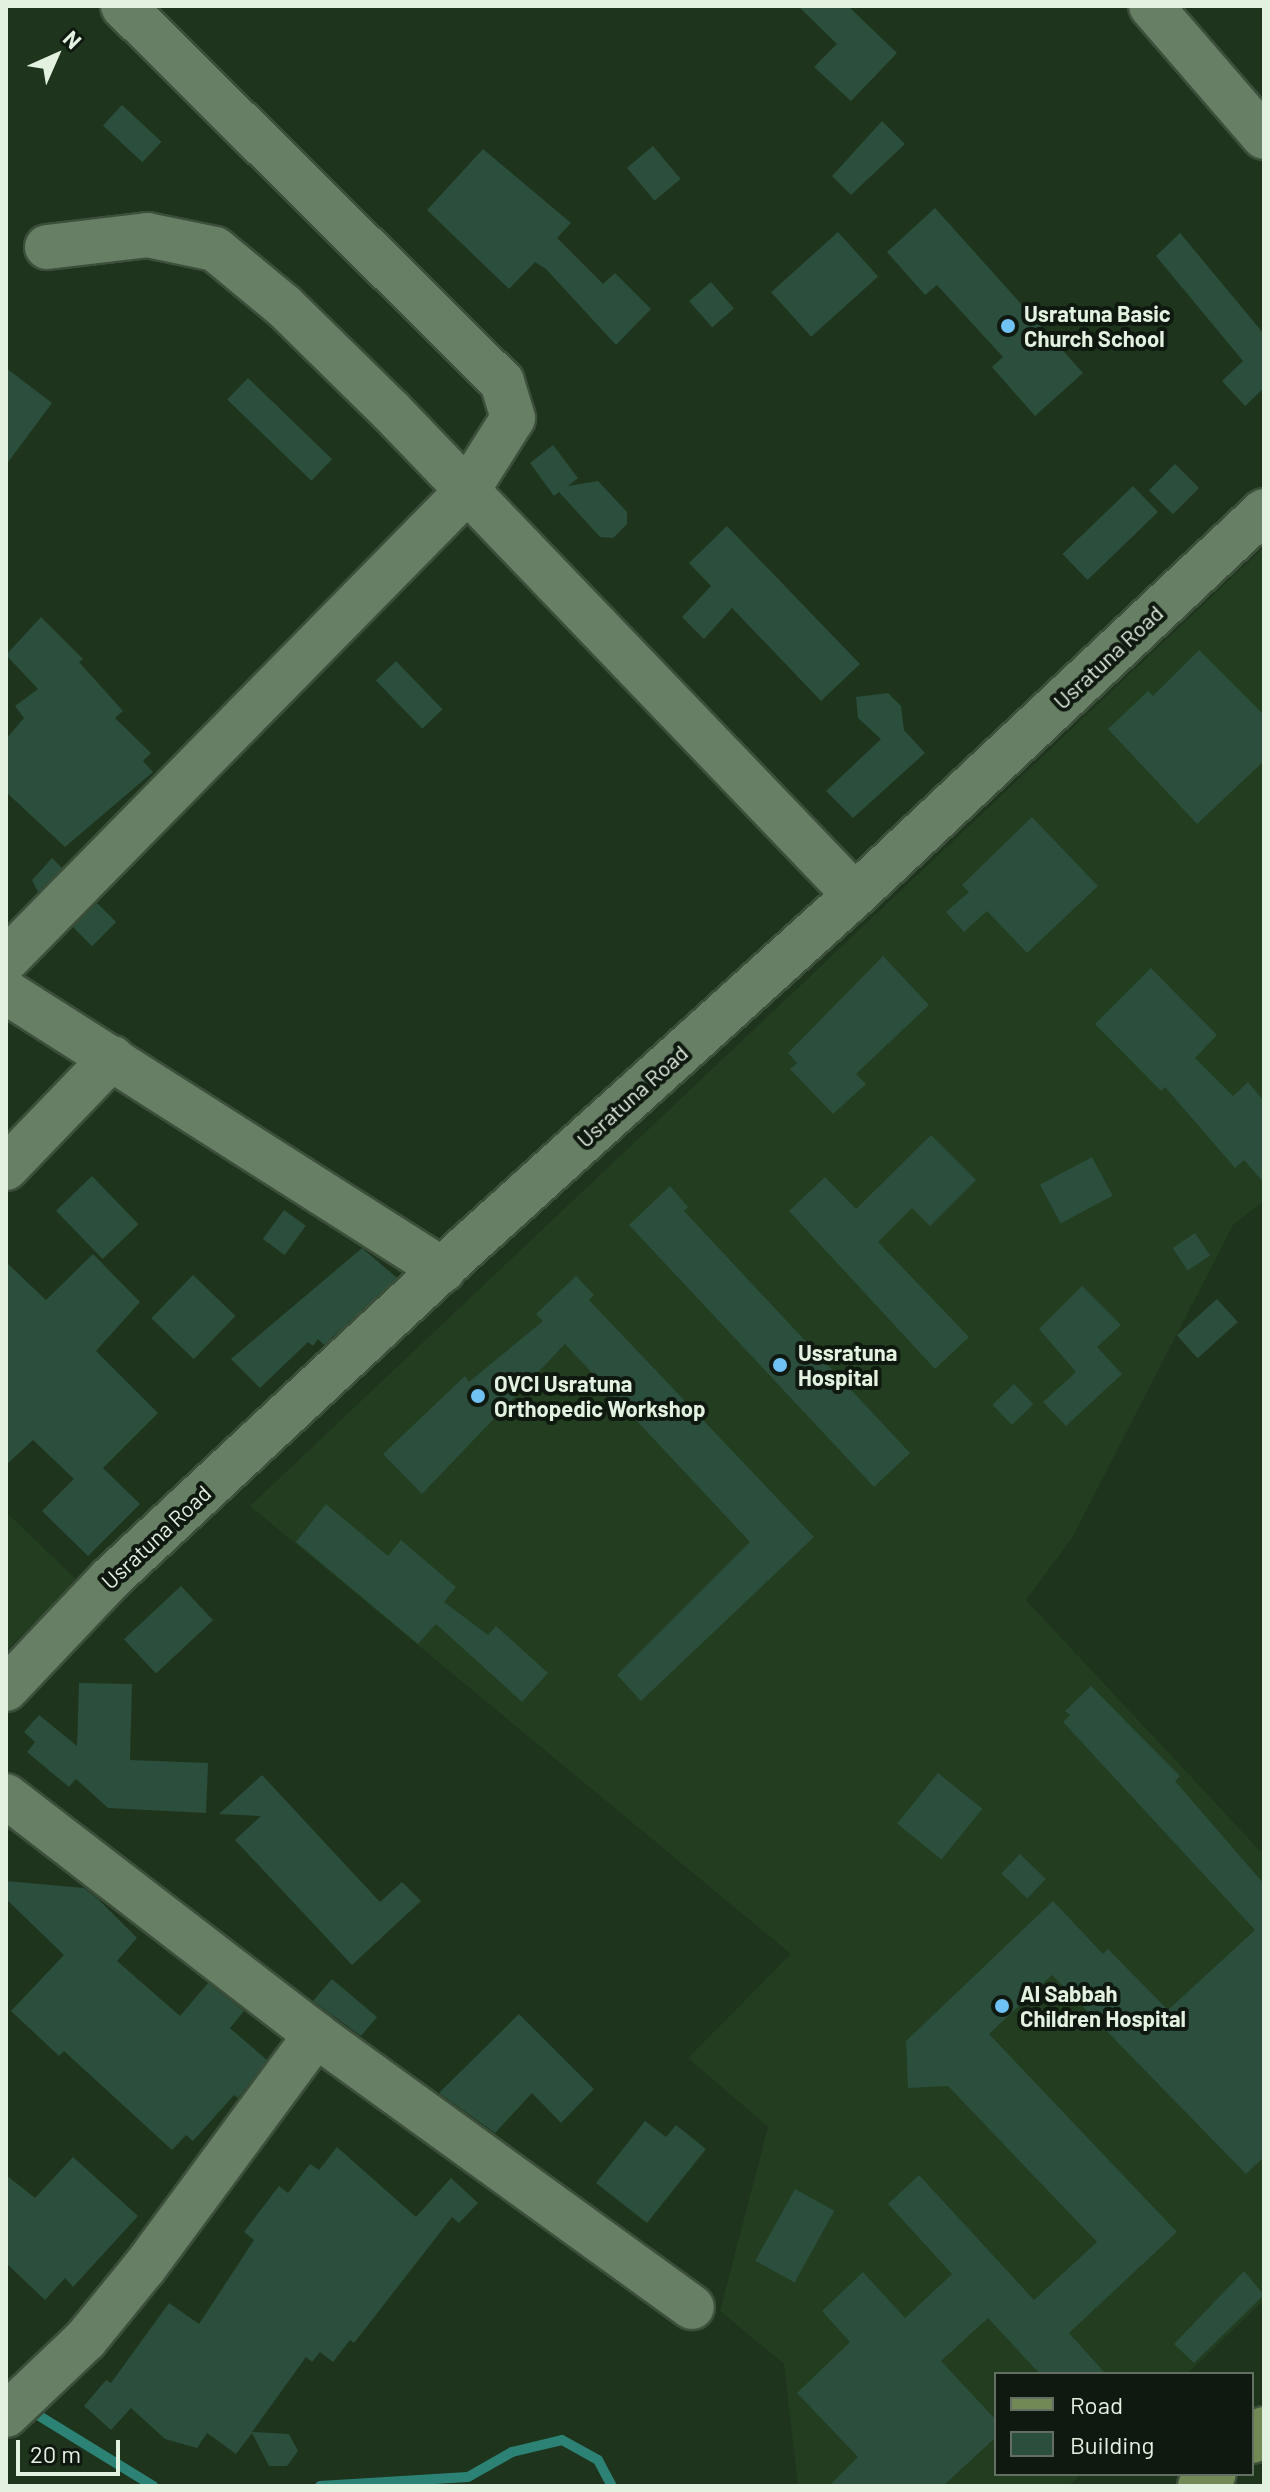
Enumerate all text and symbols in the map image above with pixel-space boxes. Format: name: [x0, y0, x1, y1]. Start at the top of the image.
north arrow: [16, 16, 96, 96]
text: N: [59, 25, 87, 53]
place label: Usratuna Basic Church School: [1024, 300, 1171, 352]
marker: Usratuna Basic Church School: [999, 317, 1017, 335]
street label: Usratuna Road: [1048, 600, 1168, 714]
street label: Usratuna Road: [571, 1039, 693, 1153]
place label: Ussratuna Hospital: [798, 1339, 897, 1390]
marker: Ussratuna Hospital: [769, 1354, 791, 1376]
place label: OVCI Usratuna Orthopedic Workshop: [494, 1370, 705, 1422]
marker: OVCI Usratuna Orthopedic Workshop: [469, 1387, 487, 1405]
street label: Usratuna Road: [96, 1480, 216, 1594]
place label: Al Sabbah Children Hospital: [1020, 1980, 1186, 2032]
marker: Al Sabbah Children Hospital: [991, 1995, 1013, 2017]
legend: [994, 2372, 1254, 2476]
text: Road: [1070, 2390, 1123, 2419]
scale bar: [20, 2424, 124, 2474]
text: Building: [1070, 2430, 1154, 2459]
text: 20 m: [30, 2439, 81, 2468]

